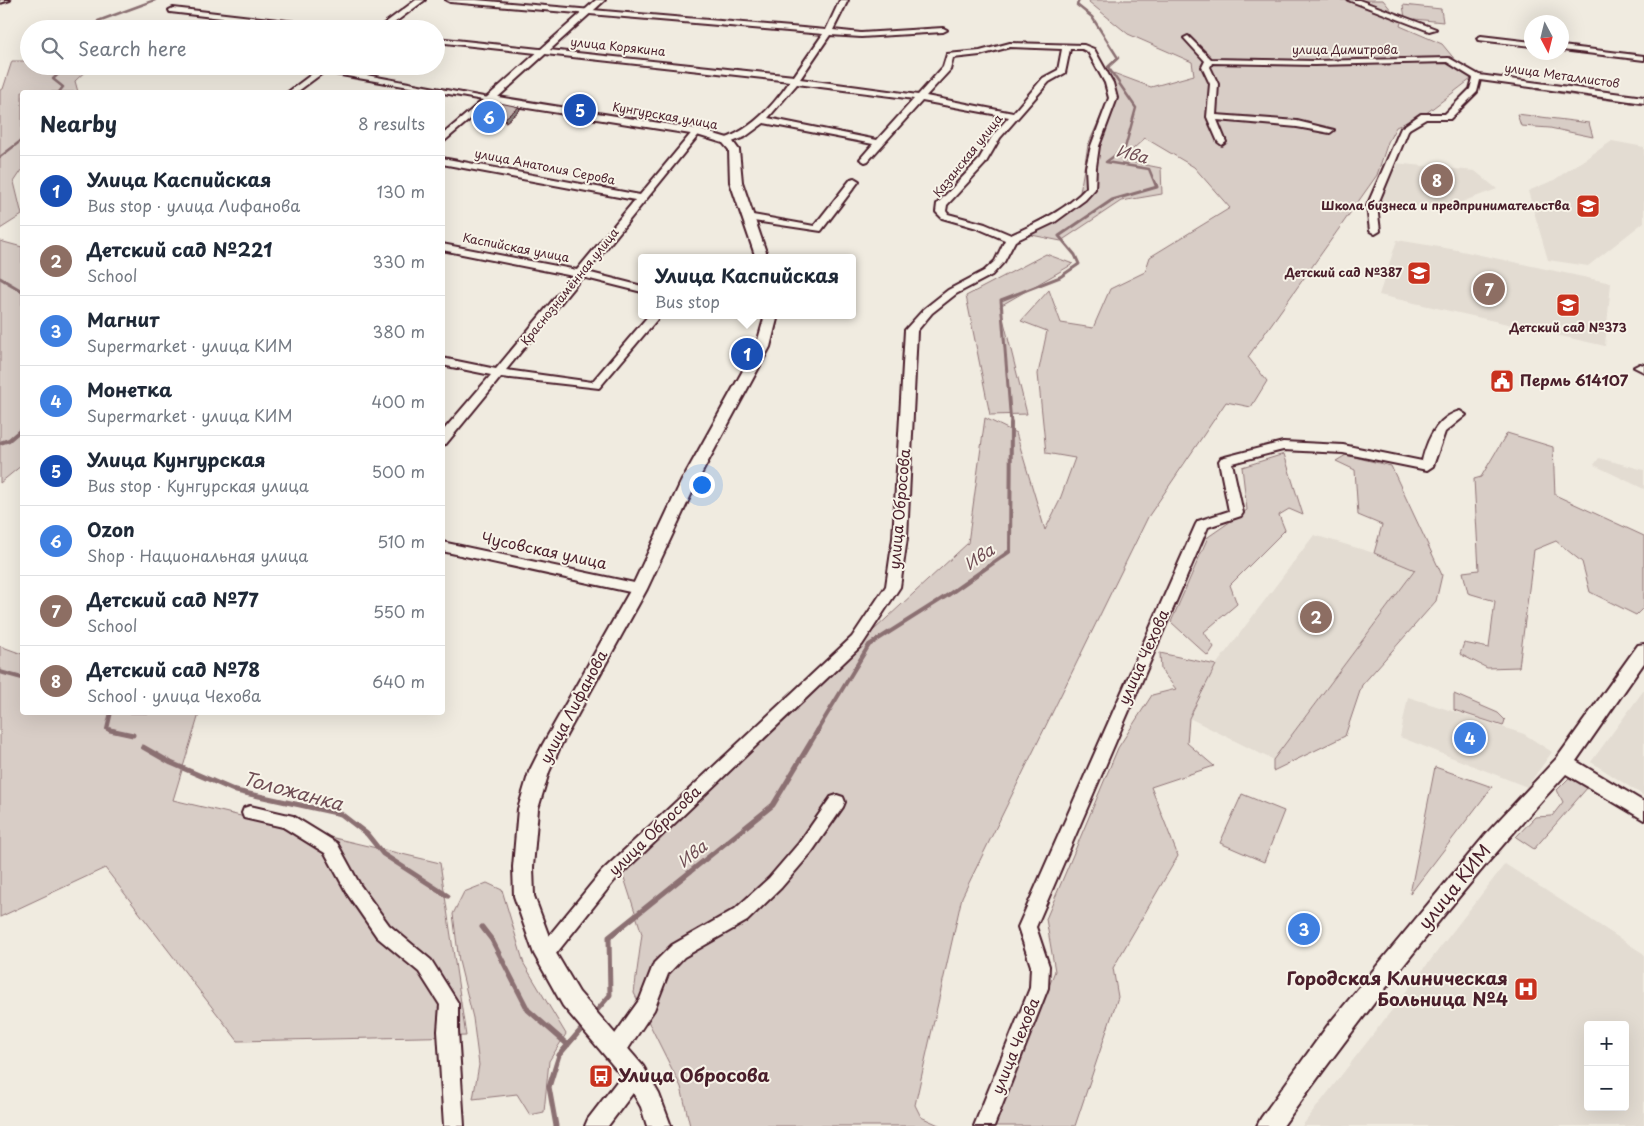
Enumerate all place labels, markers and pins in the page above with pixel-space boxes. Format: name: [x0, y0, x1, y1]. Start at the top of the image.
pin: 5: [564, 91, 596, 129]
pin: 6: [473, 98, 505, 136]
pin: 8: [1421, 161, 1453, 199]
school or university icon: Школа бизнеса и предпринимательства: [1575, 193, 1601, 219]
place label: Школа бизнеса и предпринимательства: [1321, 196, 1571, 214]
school or university icon: Детский сад №387: [1406, 260, 1432, 286]
place label: Детский сад №387: [1284, 263, 1402, 281]
pin: 7: [1473, 270, 1505, 308]
school or university icon: Детский сад №373: [1555, 292, 1581, 318]
place label: Детский сад №373: [1508, 318, 1627, 336]
pin: 1: [731, 335, 763, 373]
public building icon: Пермь 614107: [1489, 368, 1515, 394]
place label: Пермь 614107: [1520, 368, 1629, 391]
pin: 2: [1300, 598, 1332, 636]
pin: 4: [1454, 719, 1486, 757]
pin: 3: [1288, 910, 1320, 948]
place label: Городская Клиническая Больница №4: [1287, 964, 1508, 1012]
hospital icon: Городская Клиническая Больница №4: [1513, 976, 1539, 1002]
place label: Улица Обросова: [617, 1061, 770, 1088]
bus stop icon: Улица Обросова: [588, 1063, 614, 1089]

